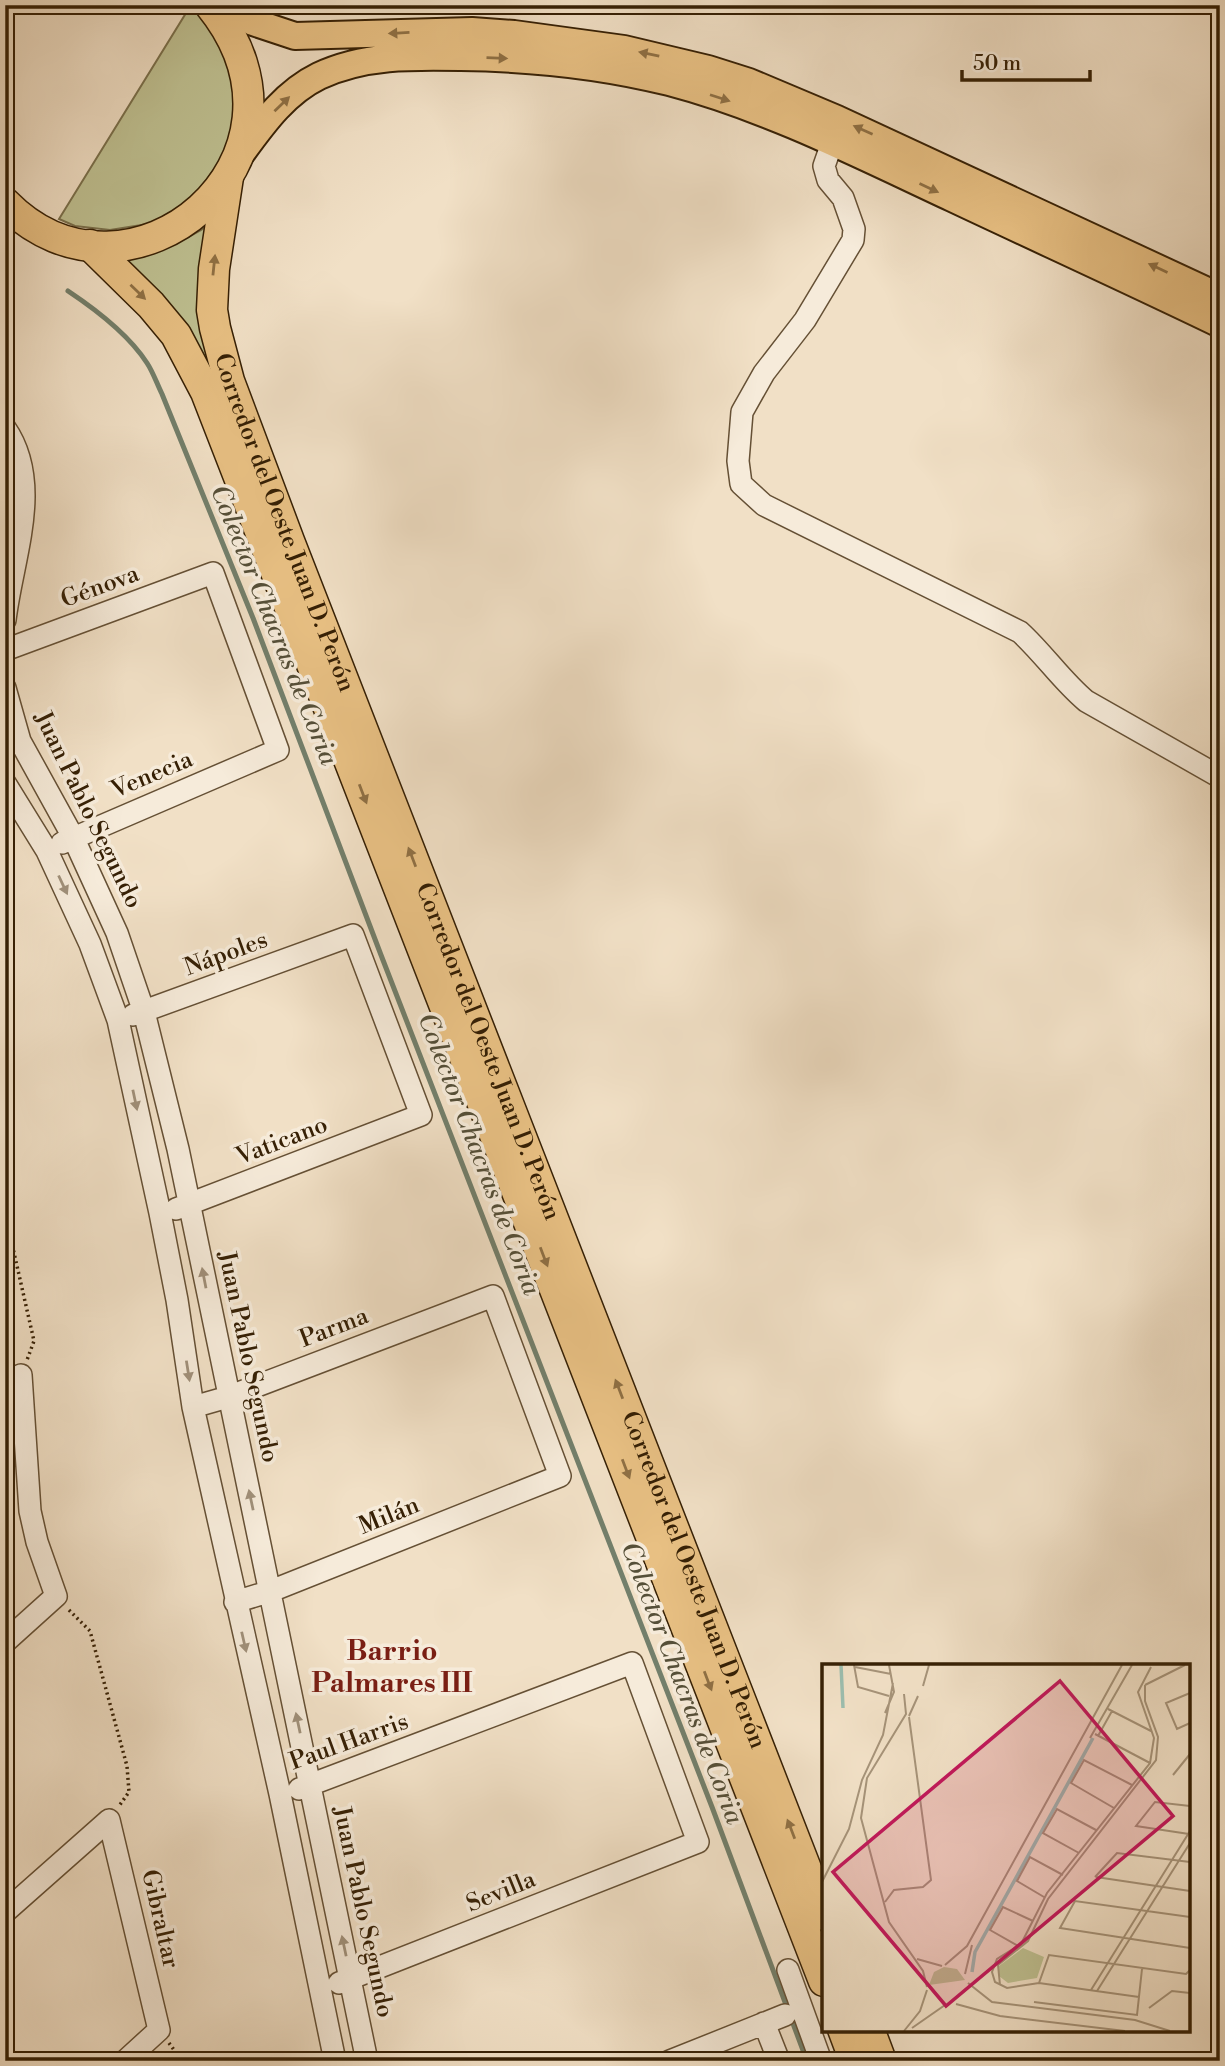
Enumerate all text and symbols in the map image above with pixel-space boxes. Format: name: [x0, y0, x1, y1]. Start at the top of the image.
one-way arrow: [388, 28, 410, 39]
scale bar: [962, 38, 1090, 82]
one-way arrow: [638, 49, 660, 60]
text: 50 m: [973, 51, 1021, 77]
one-way arrow: [486, 52, 508, 63]
one-way arrow: [710, 93, 731, 104]
one-way arrow: [273, 96, 290, 112]
one-way arrow: [853, 124, 873, 136]
one-way arrow: [919, 182, 939, 194]
one-way arrow: [209, 254, 220, 276]
one-way arrow: [1148, 263, 1168, 274]
one-way arrow: [130, 284, 147, 301]
street label: Corredor del Oeste Juan D. Perón: [207, 350, 361, 696]
water label: Colector Chacras de Coria: [203, 480, 345, 770]
street label: Génova: [57, 559, 144, 615]
street label: Juan Pablo Segundo: [27, 706, 149, 913]
street label: Venecia: [106, 744, 198, 806]
one-way arrow: [358, 784, 369, 805]
one-way arrow: [406, 846, 417, 867]
one-way arrow: [57, 875, 69, 895]
street label: Corredor del Oeste Juan D. Perón: [409, 879, 567, 1225]
street label: Nápoles: [180, 925, 272, 983]
water label: Colector Chacras de Coria: [410, 1009, 548, 1300]
one-way arrow: [130, 1089, 141, 1111]
street label: Vaticano: [231, 1110, 332, 1173]
one-way arrow: [538, 1247, 549, 1268]
street label: Juan Pablo Segundo: [211, 1248, 285, 1465]
one-way arrow: [199, 1267, 210, 1289]
street label: Parma: [295, 1301, 373, 1355]
one-way arrow: [182, 1360, 193, 1382]
one-way arrow: [613, 1378, 624, 1399]
street label: Corredor del Oeste Juan D. Perón: [614, 1407, 773, 1753]
one-way arrow: [621, 1459, 632, 1480]
one-way arrow: [245, 1489, 256, 1511]
street label: Milán: [354, 1490, 424, 1542]
water label: Colector Chacras de Coria: [613, 1538, 751, 1829]
one-way arrow: [239, 1631, 250, 1653]
district label: Barrio Palmares III: [311, 1634, 473, 1701]
inset map: [822, 1664, 1190, 2031]
one-way arrow: [703, 1671, 714, 1692]
street label: Paul Harris: [285, 1707, 413, 1777]
one-way arrow: [292, 1712, 303, 1734]
street label: Juan Pablo Segundo: [326, 1803, 400, 2020]
one-way arrow: [785, 1818, 796, 1839]
street label: Sevilla: [462, 1864, 541, 1919]
street label: Gibraltar: [134, 1867, 186, 1971]
one-way arrow: [338, 1935, 349, 1957]

